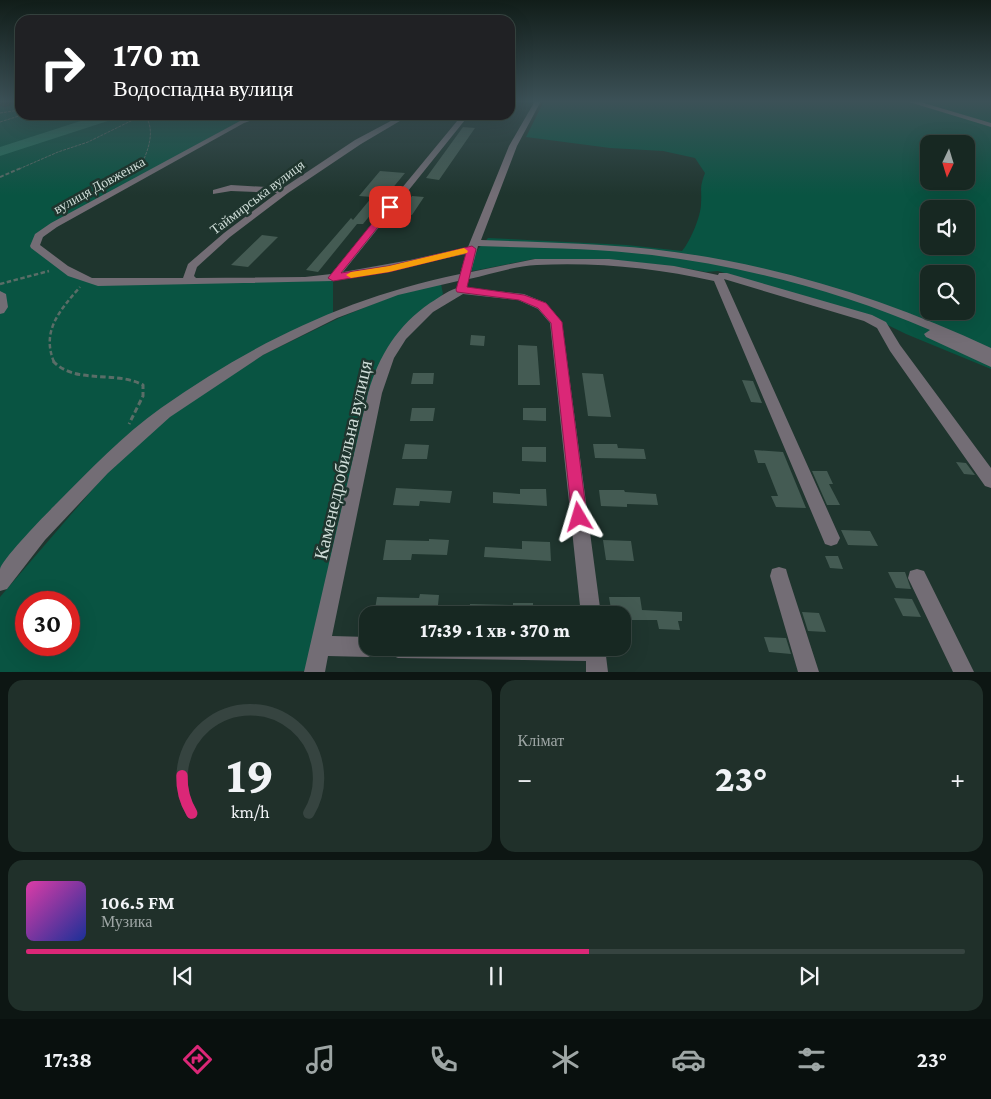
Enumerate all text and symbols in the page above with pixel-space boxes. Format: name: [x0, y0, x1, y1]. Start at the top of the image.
icon: right: [30, 35, 95, 100]
text: 170 m: [113, 35, 200, 74]
text: Водоспадна вулиця: [113, 76, 293, 101]
north arrow: [920, 135, 975, 190]
map controls: [920, 135, 975, 320]
street label: вулиця Довженка: [50, 153, 148, 217]
street label: Таймирська вулиця: [207, 156, 308, 238]
pin: [369, 186, 411, 228]
icon: arrive: [376, 193, 404, 221]
button: sound: [920, 200, 975, 255]
button: search: [920, 265, 975, 320]
street label: Каменедробильна вулиця: [310, 358, 376, 562]
position arrow: [552, 490, 604, 542]
speed limit sign: 30: [15, 591, 80, 656]
text: 17:39 · 1 хв · 370 m: [420, 620, 570, 641]
text: Клімат: [518, 732, 564, 749]
text: 19: [226, 745, 274, 803]
text: 23°: [715, 757, 768, 799]
text: −: [518, 763, 532, 794]
text: +: [950, 763, 965, 794]
text: km/h: [230, 802, 269, 822]
text: 106.5 FM: [101, 892, 175, 913]
text: Музика: [101, 913, 152, 930]
icon: previous: [169, 962, 197, 990]
icon: pause: [482, 962, 510, 990]
icon: next: [795, 962, 823, 990]
icon: directions: [180, 1042, 215, 1077]
icon: music: [303, 1042, 338, 1077]
icon: phone: [426, 1042, 461, 1077]
icon: climate: [548, 1042, 583, 1077]
icon: car: [671, 1042, 706, 1077]
icon: filters: [794, 1042, 829, 1077]
text: 17:38: [44, 1047, 92, 1072]
text: 23°: [917, 1047, 947, 1072]

